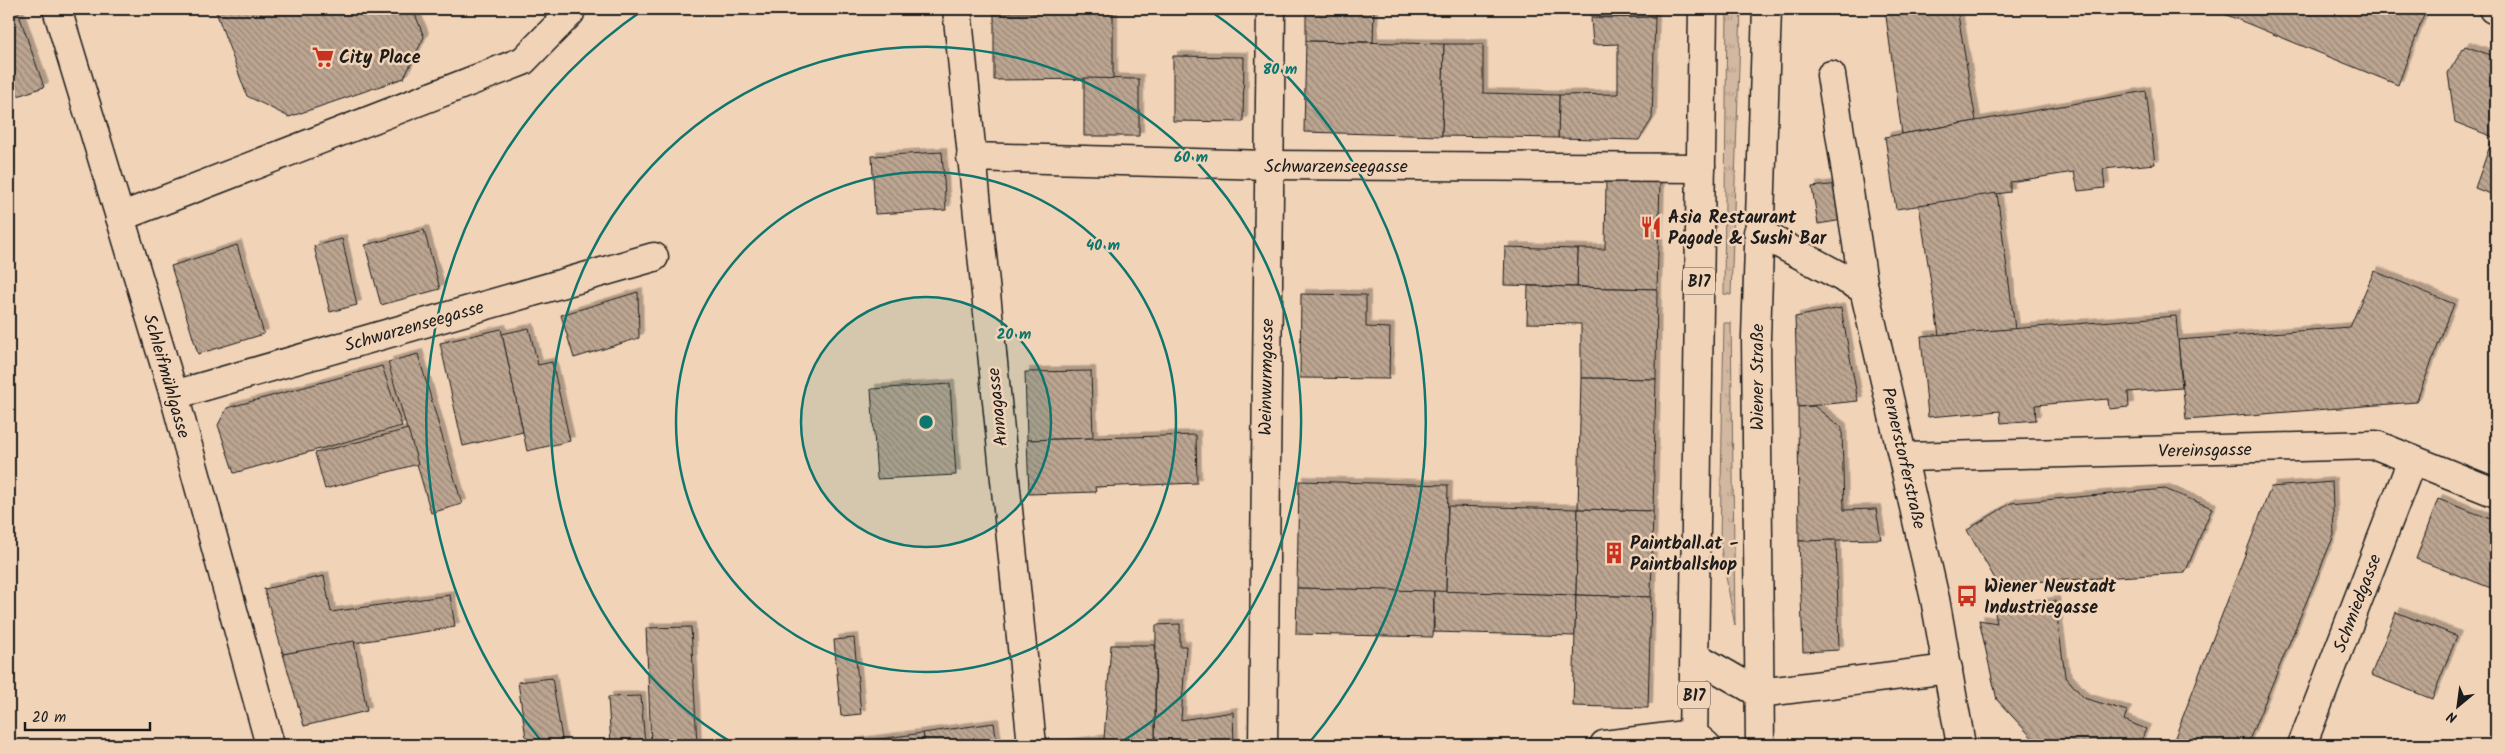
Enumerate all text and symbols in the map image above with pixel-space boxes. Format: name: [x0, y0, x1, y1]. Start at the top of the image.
supermarket icon: City Place: [310, 44, 336, 70]
place label: City Place: [339, 44, 421, 73]
text: 80 m: [1263, 58, 1297, 82]
text: 60 m: [1174, 146, 1208, 170]
street label: Schwarzenseegasse: [1264, 153, 1408, 182]
place label: Asia Restaurant Pagode & Sushi Bar: [1668, 204, 1828, 254]
restaurant icon: Asia Restaurant Pagode & Sushi Bar: [1638, 214, 1664, 240]
text: 40 m: [1086, 234, 1120, 258]
road number: B17: [1683, 268, 1715, 294]
street label: Schwarzenseegasse: [341, 294, 487, 361]
street label: Schleifmühlgasse: [134, 311, 197, 442]
street label: Weinwurmgasse: [1252, 318, 1283, 436]
text: 20 m: [997, 323, 1031, 347]
street label: Wiener Straße: [1744, 324, 1773, 430]
street label: Annagasse: [980, 366, 1017, 448]
street label: Pernerstorferstraße: [1872, 385, 1933, 532]
centre of rings: [917, 413, 935, 431]
street label: Vereinsgasse: [2158, 436, 2252, 467]
place label: Paintball.at - Paintballshop: [1630, 530, 1739, 580]
building icon: Paintball.at - Paintballshop: [1601, 540, 1627, 566]
street label: Schmiedgasse: [2326, 550, 2390, 657]
place label: Wiener Neustadt Industriegasse: [1984, 573, 2117, 623]
bus stop icon: Wiener Neustadt Industriegasse: [1954, 583, 1980, 609]
road number: B17: [1678, 682, 1710, 708]
north arrow: [2432, 682, 2482, 732]
scale bar: [25, 699, 150, 731]
text: N: [2443, 705, 2461, 728]
text: 20 m: [32, 706, 66, 730]

